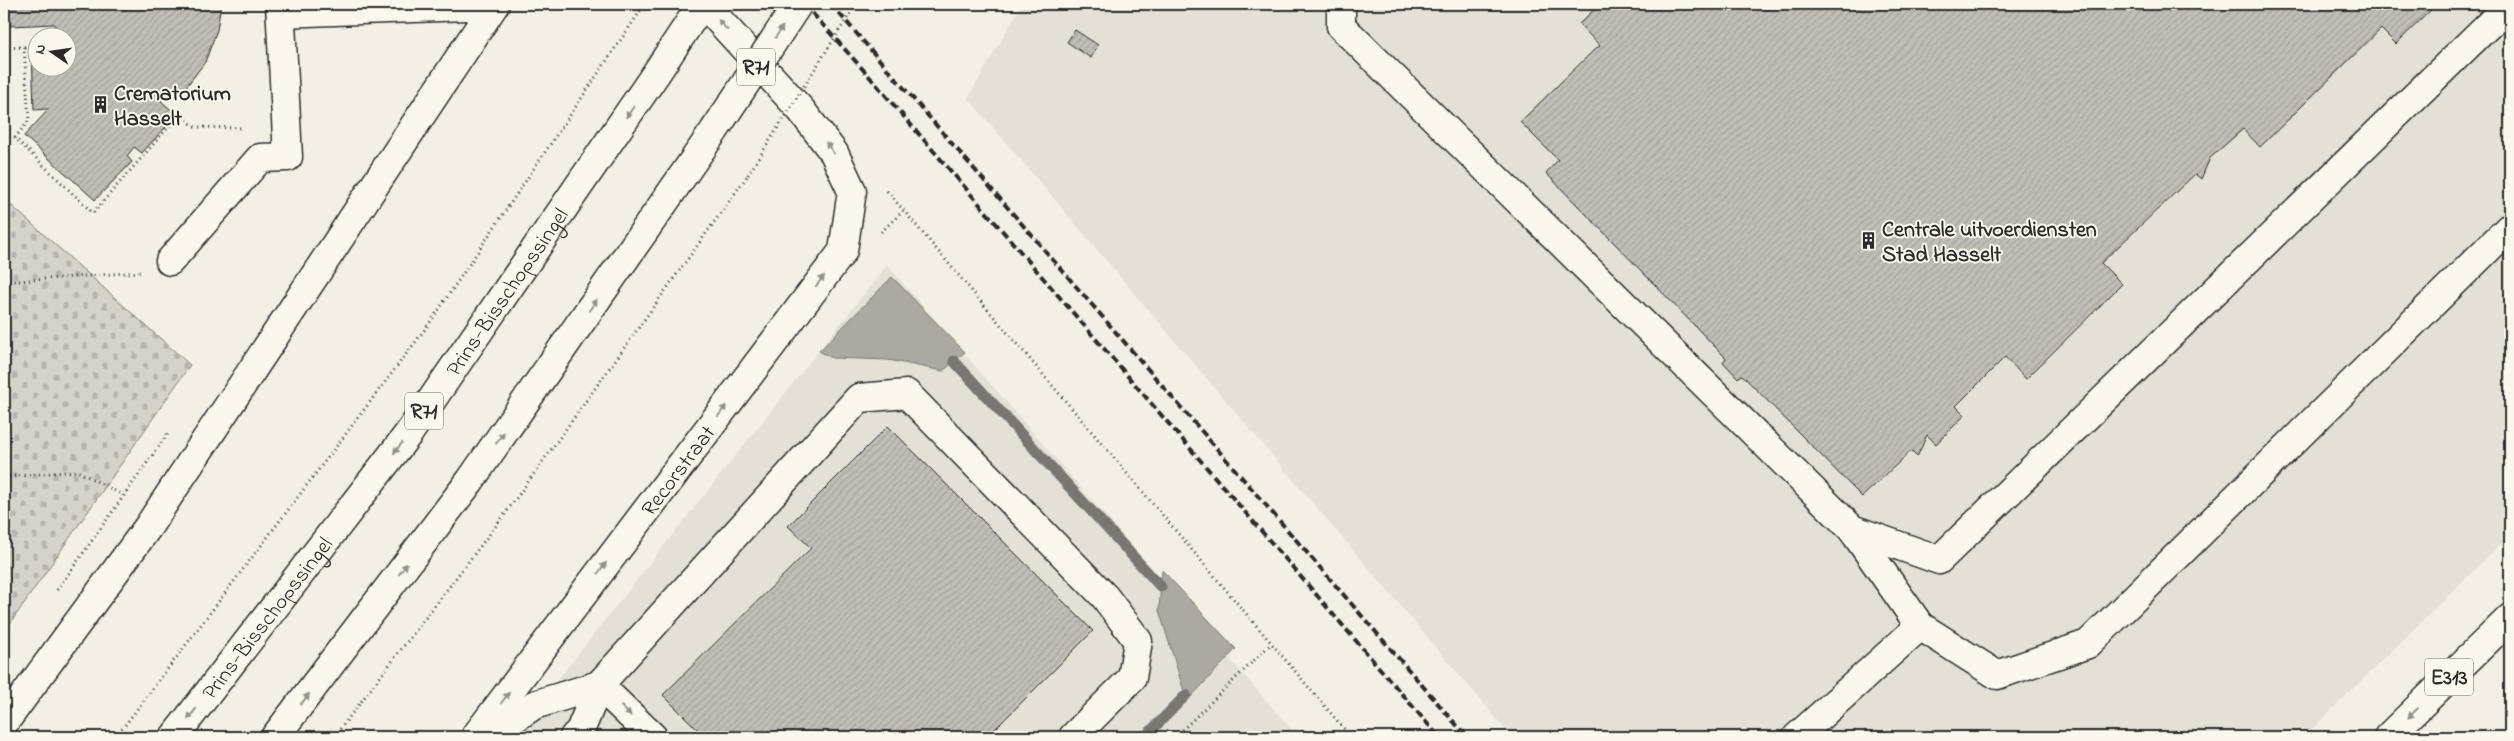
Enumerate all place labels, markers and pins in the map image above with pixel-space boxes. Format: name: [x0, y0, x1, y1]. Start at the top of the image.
place label: Crematorium Hasselt: [114, 79, 231, 136]
building icon: Crematorium Hasselt: [90, 95, 110, 115]
place label: Centrale uitvoerdiensten Stad Hasselt: [1882, 215, 2097, 272]
building icon: Centrale uitvoerdiensten Stad Hasselt: [1858, 231, 1878, 251]

